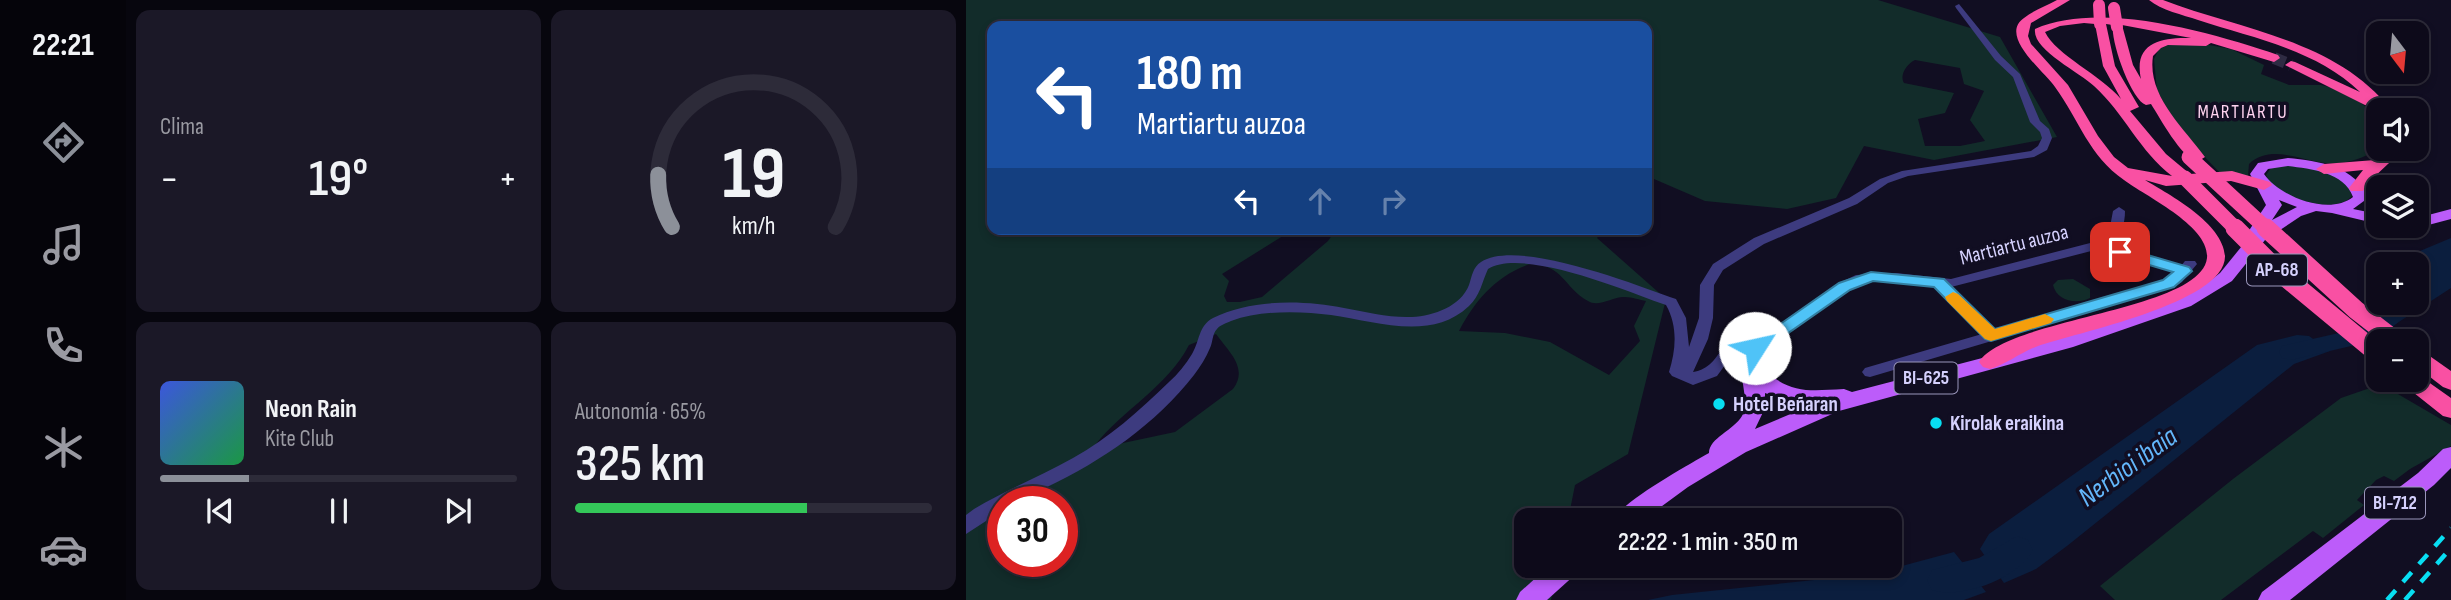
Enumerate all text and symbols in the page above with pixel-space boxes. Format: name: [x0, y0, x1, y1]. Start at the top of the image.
north arrow: [2366, 21, 2429, 84]
map controls: [2366, 21, 2429, 392]
text: 22:21: [32, 26, 94, 65]
text: 180 m: [1137, 45, 1243, 104]
icon: left: [1022, 49, 1113, 140]
button: sound: [2366, 98, 2429, 161]
district label: MARTIARTU: [2197, 101, 2289, 124]
text: Martiartu auzoa: [1137, 105, 1306, 144]
text: Clima: [160, 113, 204, 141]
icon: directions: [39, 118, 88, 167]
text: 19: [722, 131, 785, 219]
text: 19°: [309, 148, 368, 211]
text: −: [160, 157, 179, 202]
text: +: [498, 157, 517, 202]
button: layers: [2366, 175, 2429, 238]
icon: left: [1228, 182, 1266, 220]
icon: ahead: [1301, 182, 1339, 220]
icon: right: [1374, 182, 1412, 220]
text: km/h: [732, 211, 775, 242]
street label: Martiartu auzoa: [1957, 219, 2071, 271]
icon: music: [39, 220, 88, 269]
pin: [2090, 222, 2150, 282]
icon: arrive: [2101, 233, 2139, 271]
button: +: [2366, 252, 2429, 315]
road number: AP-68: [2247, 254, 2307, 286]
position arrow: [1718, 311, 1792, 385]
icon: phone: [39, 321, 88, 370]
button: −: [2366, 329, 2429, 392]
road number: BI-625: [1894, 362, 1958, 394]
place label: Hotel Beñaran: [1733, 392, 1838, 417]
text: Neon Rain: [265, 394, 357, 425]
marker: Hotel Beñaran: [1711, 396, 1727, 412]
text: Autonomía · 65%: [575, 398, 706, 426]
place label: Kirolak eraikina: [1950, 411, 2064, 436]
marker: Kirolak eraikina: [1928, 415, 1944, 431]
water label: Nerbioi ibaia: [2072, 420, 2184, 514]
icon: climate: [39, 423, 88, 472]
text: Kite Club: [265, 425, 334, 453]
text: 325 km: [575, 433, 705, 496]
speed limit sign: 30: [987, 486, 1078, 577]
road number: BI-712: [2365, 488, 2425, 518]
icon: previous: [201, 492, 239, 530]
icon: pause: [320, 492, 358, 530]
icon: next: [439, 492, 477, 530]
icon: car: [39, 525, 88, 574]
text: 22:22 · 1 min · 350 m: [1618, 527, 1798, 558]

